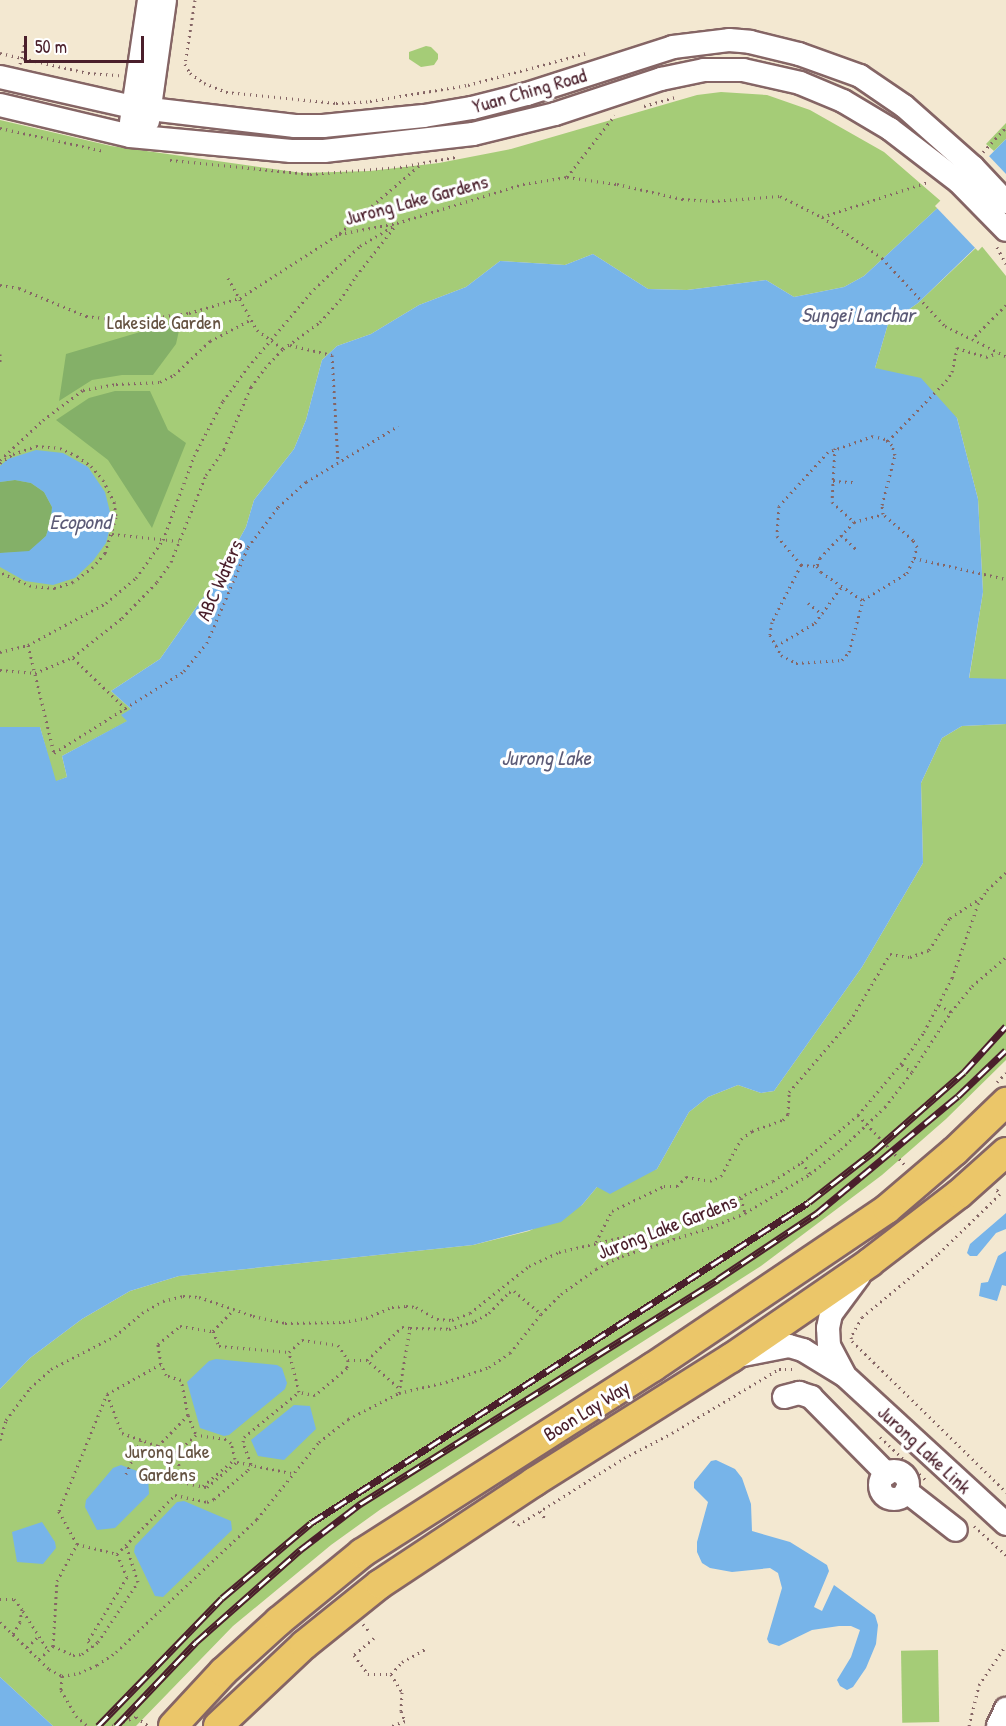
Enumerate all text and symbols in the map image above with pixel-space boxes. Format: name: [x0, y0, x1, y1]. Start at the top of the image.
scale bar: [27, 24, 147, 62]
text: 50 m: [35, 34, 67, 59]
street label: Yuan Ching Road: [469, 62, 589, 118]
street label: Jurong Lake Gardens: [342, 168, 490, 230]
water label: Sungei Lanchar: [801, 302, 915, 328]
park label: Lakeside Garden: [107, 309, 221, 333]
water label: Ecopond: [49, 509, 111, 535]
street label: ABC Waters: [191, 536, 247, 624]
water label: Jurong Lake: [501, 745, 591, 771]
street label: Jurong Lake Gardens: [594, 1188, 740, 1264]
street label: Boon Lay Way: [539, 1374, 633, 1446]
street label: Jurong Lake Link: [873, 1400, 977, 1498]
park label: Jurong Lake Gardens: [124, 1439, 210, 1486]

